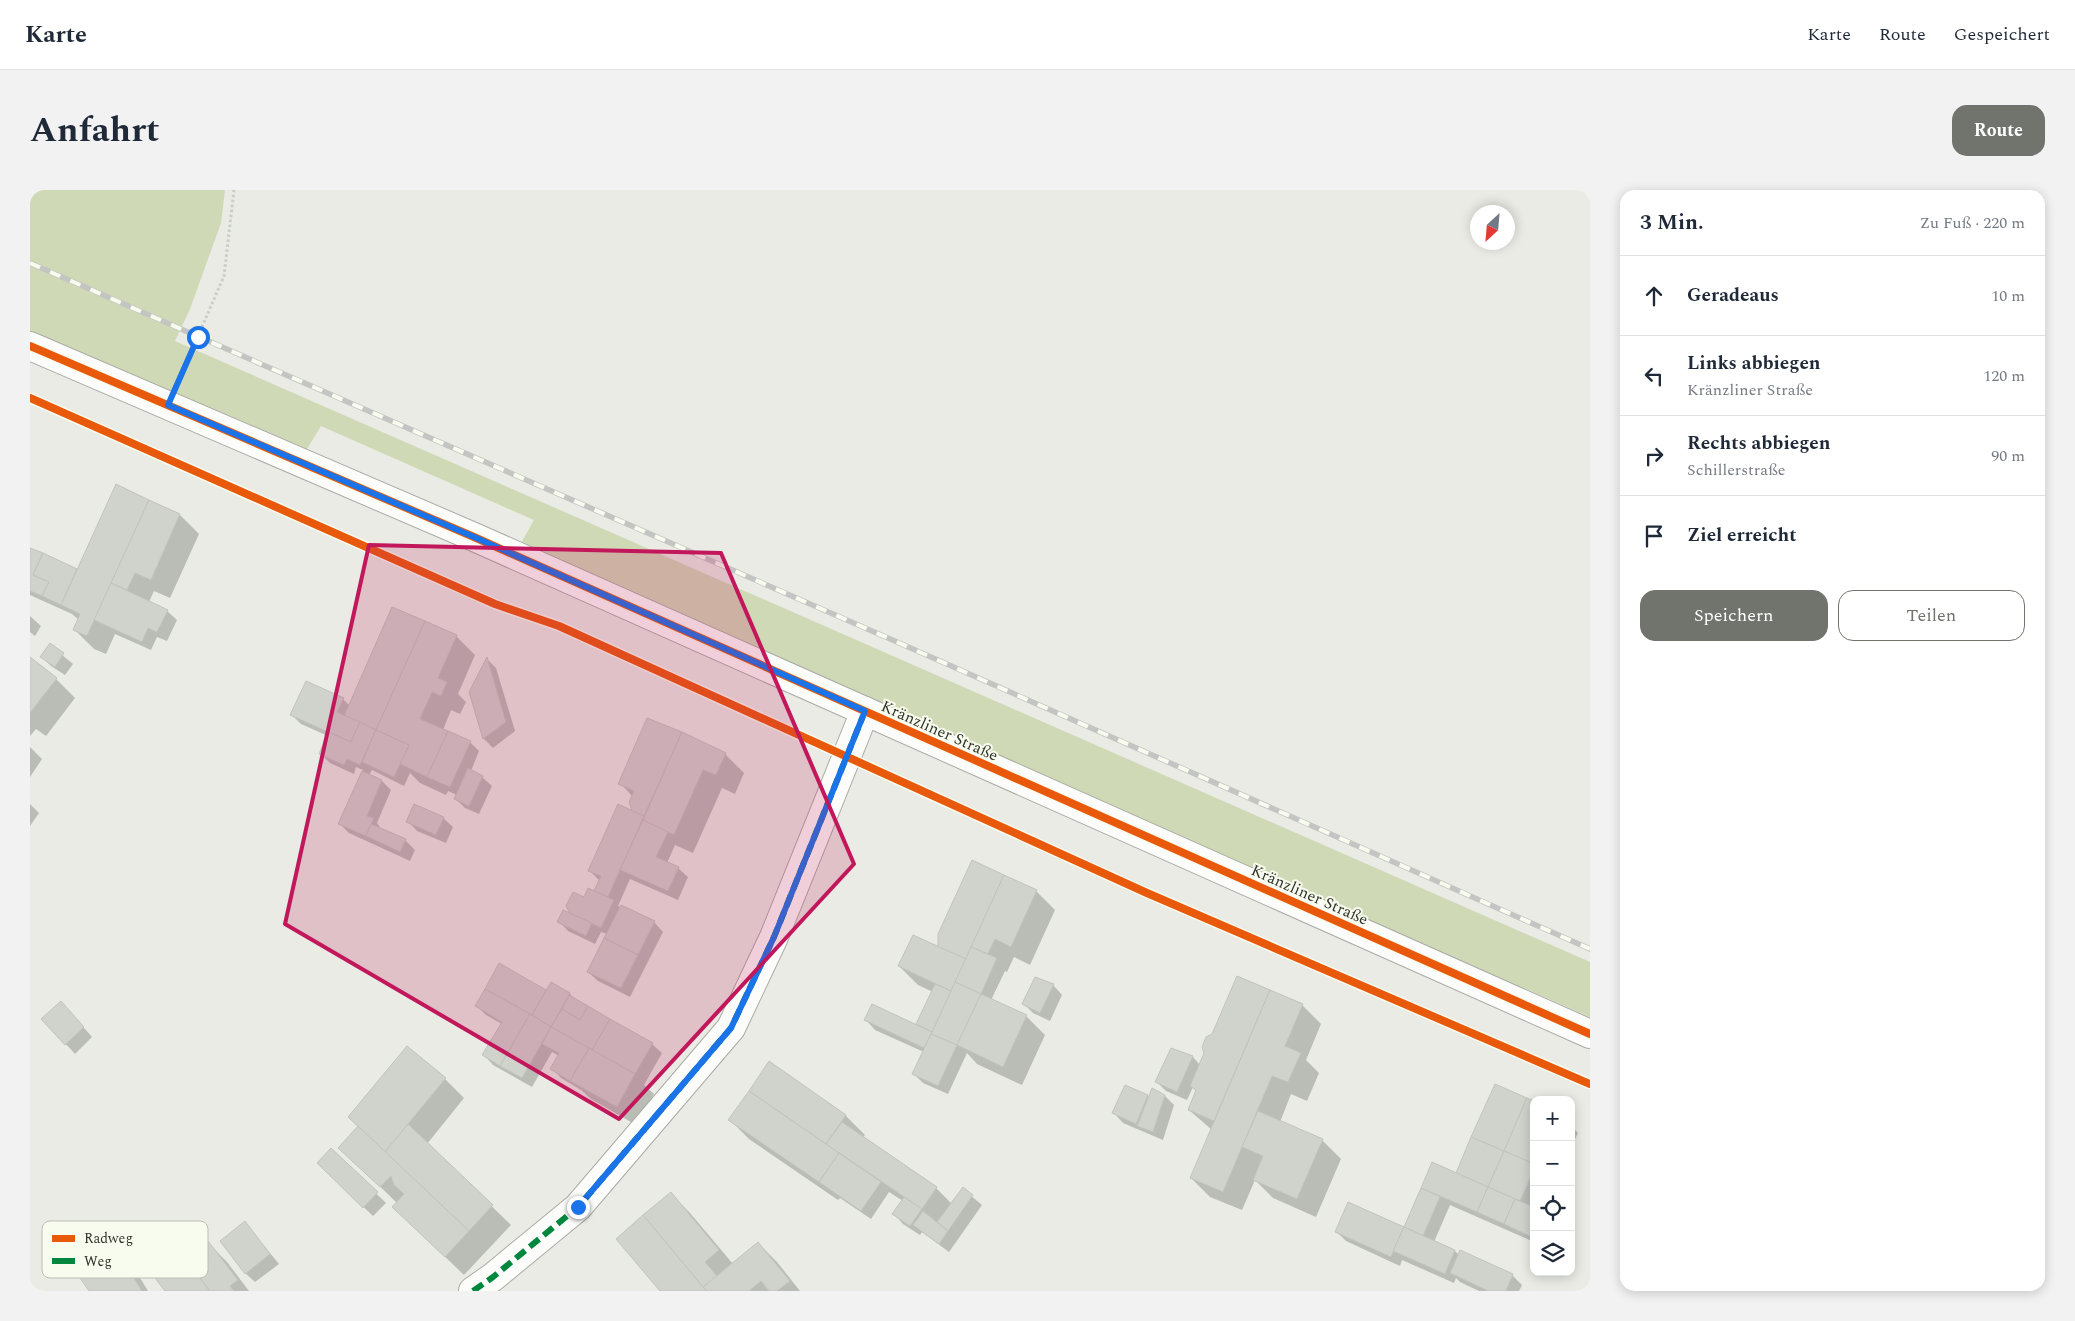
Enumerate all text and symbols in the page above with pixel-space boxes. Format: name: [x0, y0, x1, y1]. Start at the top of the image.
text: Karte: [25, 17, 87, 53]
text: Karte: [1807, 21, 1851, 48]
text: Route: [1879, 21, 1926, 48]
text: Gespeichert: [1954, 21, 2050, 48]
text: Anfahrt: [30, 104, 160, 157]
button: Route: [1952, 105, 2045, 156]
north arrow: [1470, 205, 1515, 250]
text: 3 Min.: [1640, 207, 1704, 239]
text: Zu Fuß · 220 m: [1920, 211, 2025, 235]
text: Geradeaus: [1687, 281, 1779, 310]
icon: ahead: [1640, 282, 1668, 310]
text: 10 m: [1991, 284, 2025, 308]
route start: [187, 326, 210, 349]
text: Links abbiegen: [1687, 349, 1821, 378]
icon: left: [1640, 362, 1668, 390]
text: 120 m: [1983, 364, 2025, 388]
text: Kränzliner Straße: [1687, 378, 1813, 402]
text: Rechts abbiegen: [1687, 429, 1831, 458]
icon: right: [1640, 442, 1668, 470]
text: 90 m: [1991, 444, 2025, 468]
text: Schillerstraße: [1687, 458, 1786, 482]
text: Ziel erreicht: [1687, 521, 1797, 550]
icon: arrive: [1640, 522, 1668, 550]
button: Speichern: [1640, 590, 1828, 641]
button: Teilen: [1838, 590, 2025, 641]
street label: Kränzliner Straße: [877, 694, 1002, 767]
street label: Kränzliner Straße: [1247, 858, 1372, 931]
map controls: [1530, 1096, 1575, 1276]
button: +: [1530, 1096, 1575, 1141]
button: −: [1530, 1141, 1575, 1186]
button: locate: [1530, 1186, 1575, 1231]
route end: [567, 1196, 590, 1219]
legend: [42, 1221, 208, 1278]
text: Radweg: [84, 1228, 133, 1249]
button: layers: [1530, 1231, 1575, 1276]
text: Weg: [84, 1251, 112, 1272]

